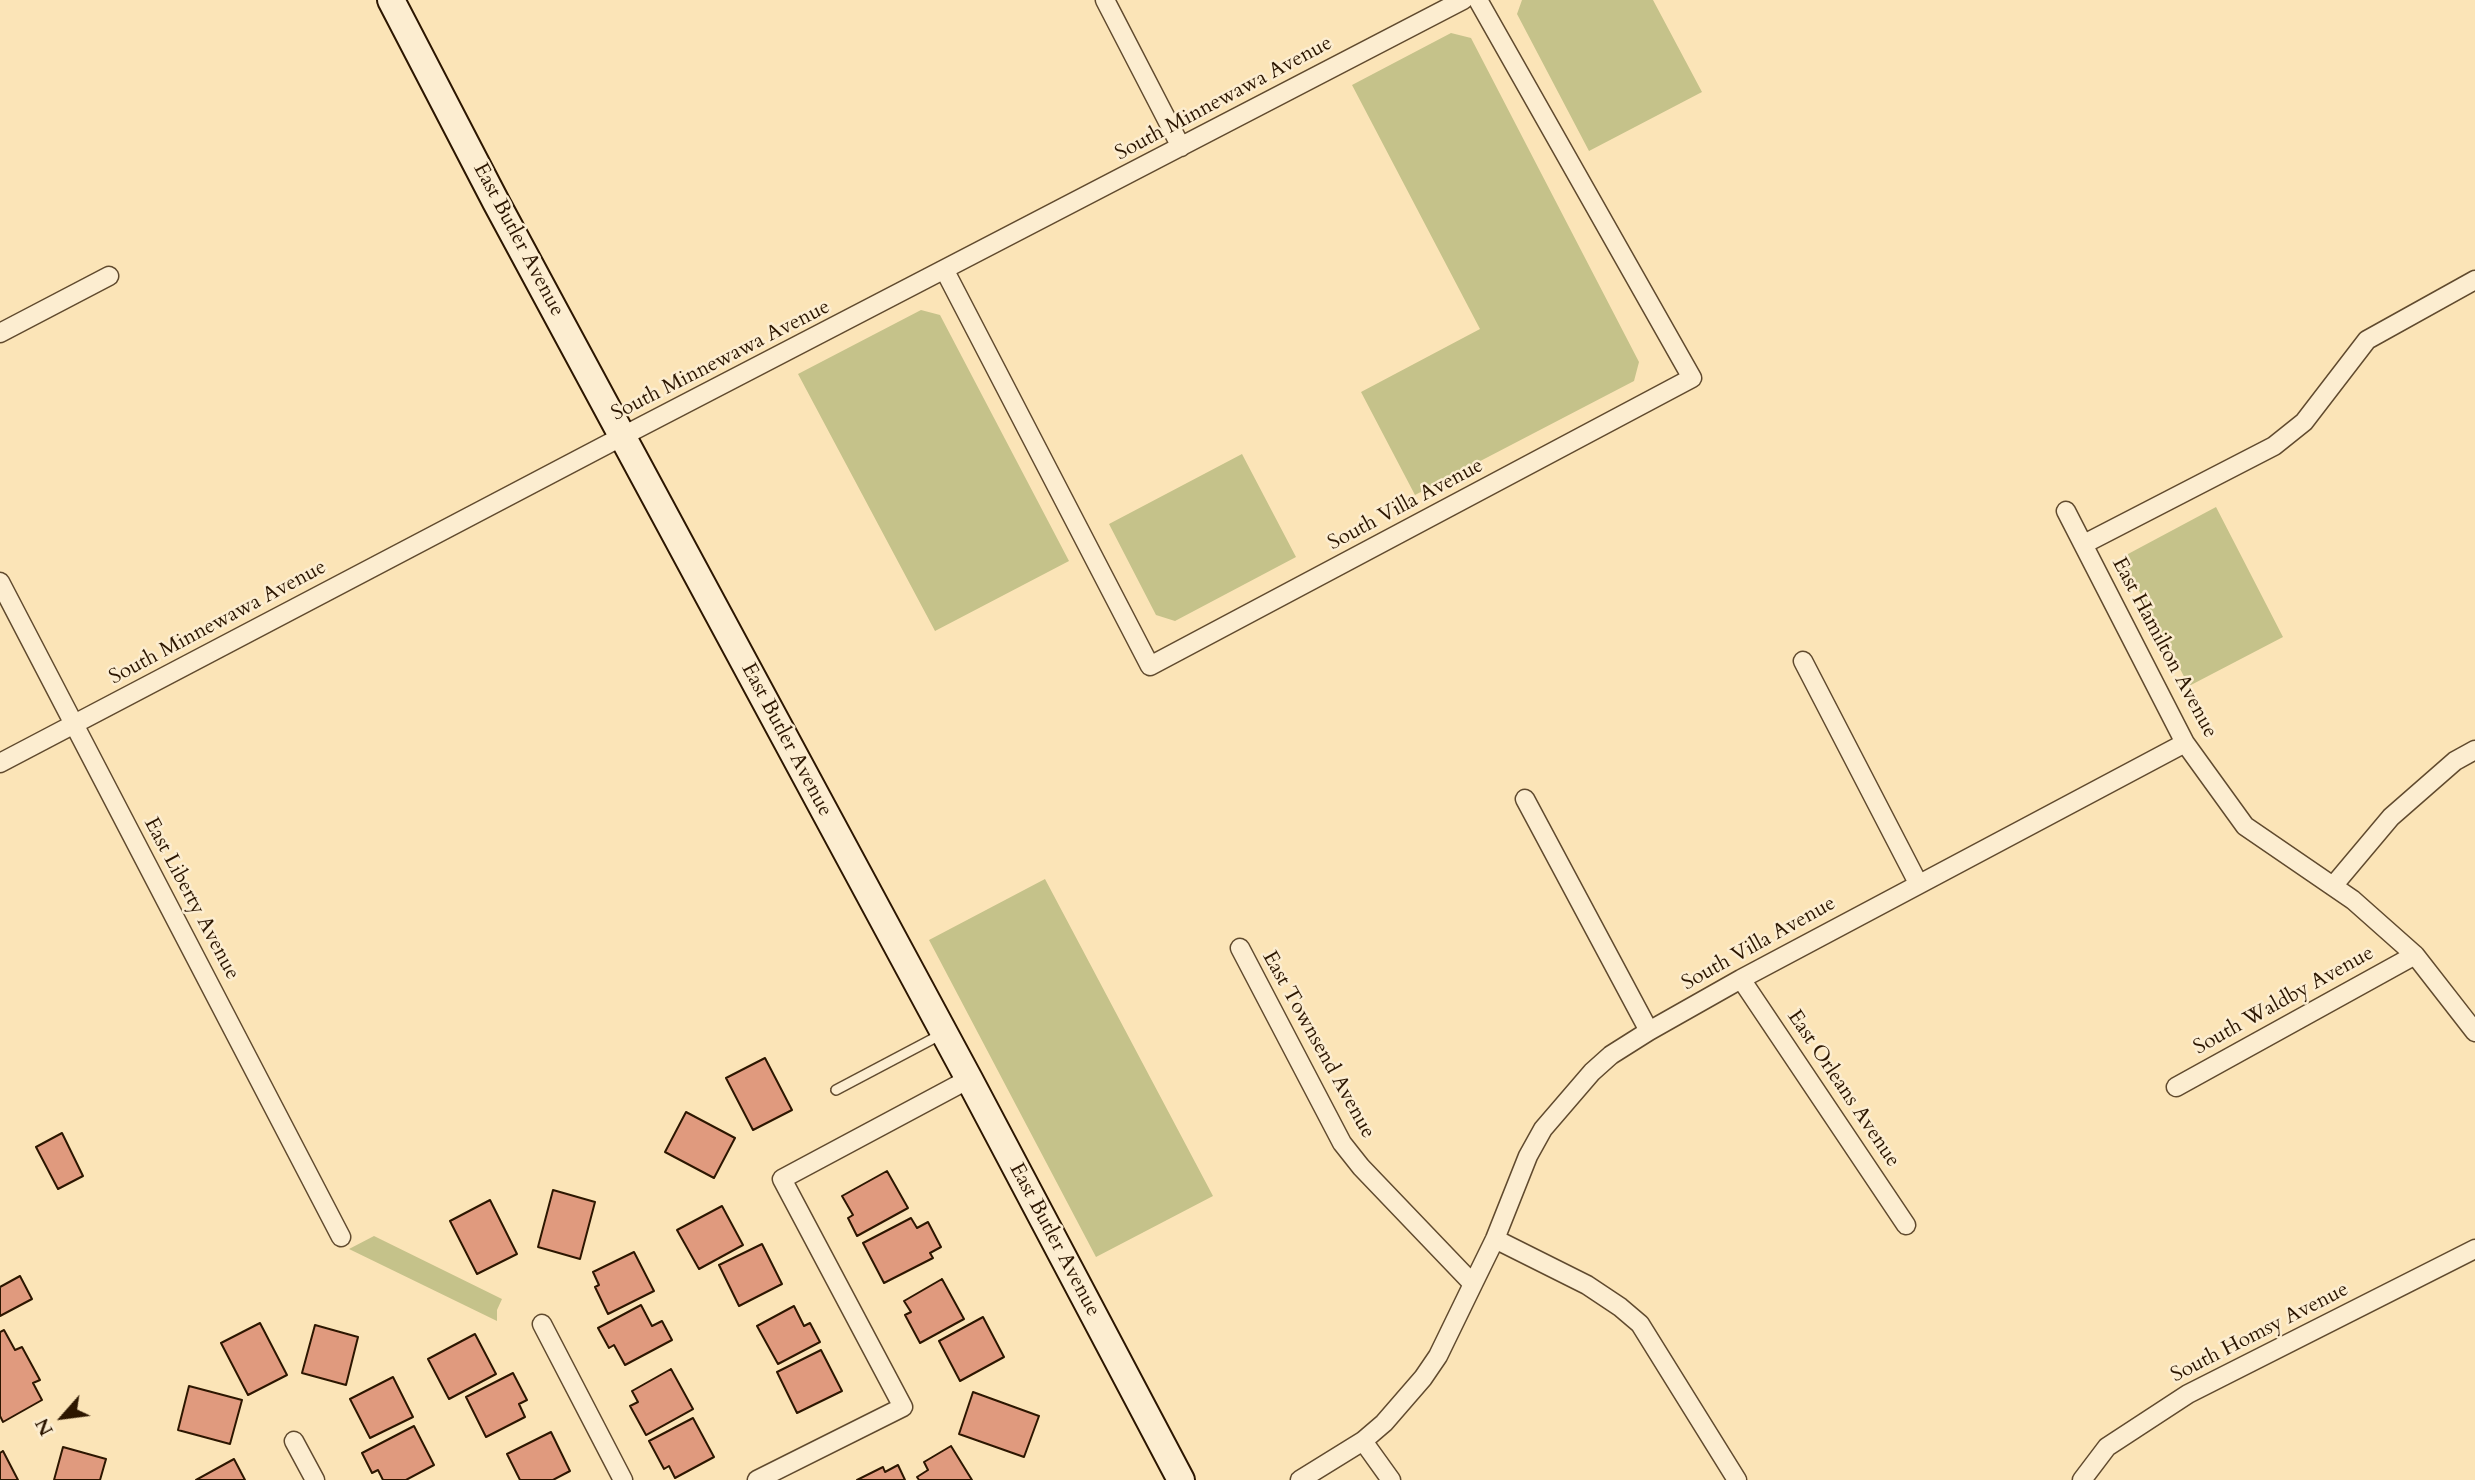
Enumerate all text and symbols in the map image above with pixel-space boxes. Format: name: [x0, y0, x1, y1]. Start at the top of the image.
street label: South Minnewawa Avenue: [1111, 31, 1337, 167]
street label: East Butler Avenue: [467, 159, 569, 321]
street label: South Minnewawa Avenue: [608, 295, 834, 427]
street label: South Villa Avenue: [1324, 453, 1488, 557]
street label: East Hamilton Avenue: [2106, 554, 2222, 742]
street label: South Minnewawa Avenue: [105, 555, 331, 691]
street label: East Butler Avenue: [735, 659, 837, 821]
street label: East Liberty Avenue: [138, 814, 244, 984]
street label: South Villa Avenue: [1678, 891, 1840, 997]
street label: South Waldby Avenue: [2190, 941, 2378, 1061]
street label: East Townsend Avenue: [1256, 947, 1380, 1143]
street label: East Orleans Avenue: [1781, 1006, 1905, 1172]
street label: East Butler Avenue: [1003, 1159, 1105, 1321]
street label: South Homsy Avenue: [2167, 1277, 2353, 1389]
north arrow: [28, 1382, 98, 1452]
text: N: [29, 1413, 60, 1440]

